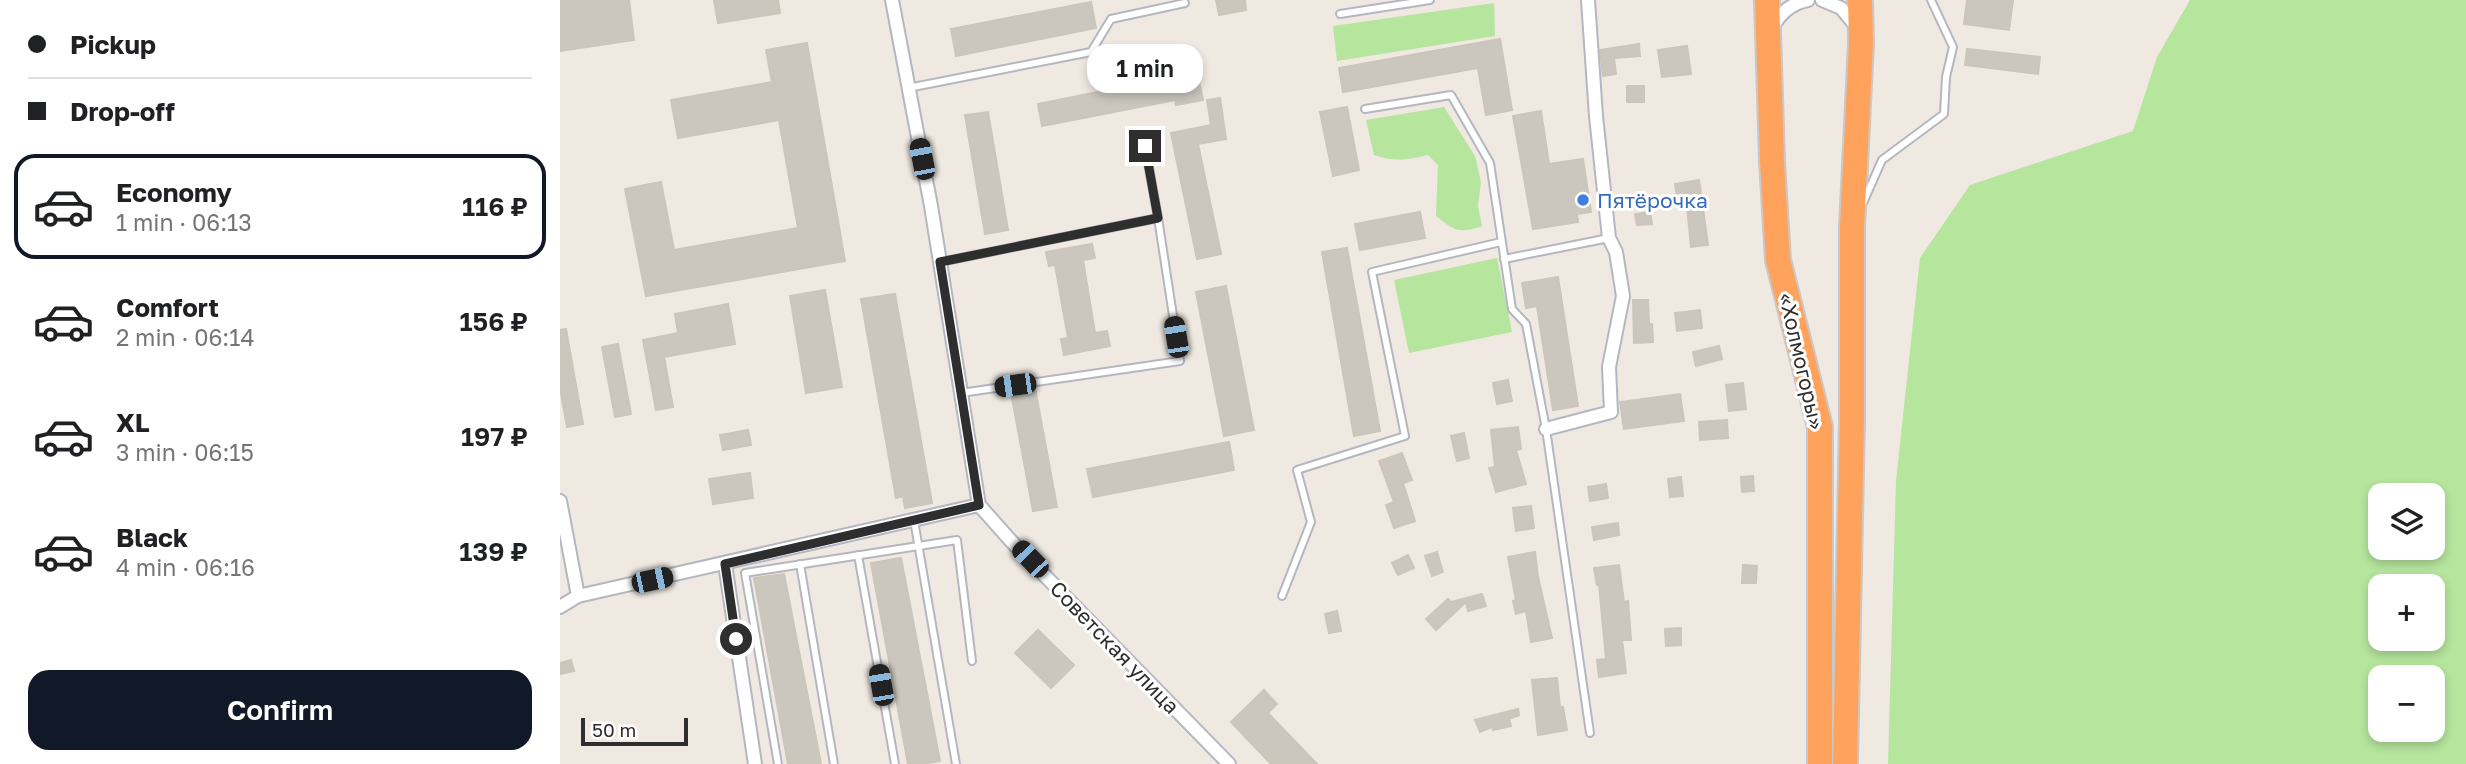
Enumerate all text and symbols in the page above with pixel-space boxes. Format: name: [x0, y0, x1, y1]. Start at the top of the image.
text: Pickup: [70, 29, 156, 60]
callout: 1 min: [1087, 44, 1203, 94]
text: 1 min: [1116, 54, 1174, 82]
text: Drop-off: [70, 96, 175, 127]
route end: [1129, 130, 1161, 162]
car: [908, 136, 937, 182]
icon: car: [32, 175, 95, 238]
text: Economy: [116, 177, 232, 208]
place label: Пятёрочка: [1597, 187, 1708, 213]
text: 116 ₽: [462, 191, 528, 222]
marker: Пятёрочка: [1575, 192, 1591, 208]
text: 1 min · 06:13: [116, 208, 252, 236]
icon: car: [32, 290, 95, 353]
street label: «Холмогоры»: [1774, 290, 1830, 432]
text: Comfort: [116, 292, 219, 323]
text: 156 ₽: [459, 306, 528, 337]
car: [1163, 315, 1190, 359]
text: 2 min · 06:14: [116, 323, 254, 351]
car: [993, 372, 1038, 398]
icon: car: [32, 405, 95, 468]
text: XL: [116, 407, 150, 438]
text: 197 ₽: [461, 421, 528, 452]
text: 3 min · 06:15: [116, 438, 254, 466]
map controls: [2368, 483, 2445, 742]
button: layers: [2368, 483, 2445, 560]
icon: car: [32, 520, 95, 583]
text: Black: [116, 522, 188, 553]
text: 139 ₽: [459, 536, 528, 567]
car: [1008, 537, 1053, 581]
text: 4 min · 06:16: [116, 553, 255, 581]
car: [630, 565, 675, 595]
button: +: [2368, 574, 2445, 651]
street label: Советская улица: [1045, 575, 1185, 719]
route start: [720, 623, 752, 655]
car: [868, 662, 895, 708]
button: −: [2368, 665, 2445, 742]
button: Confirm: [28, 670, 532, 750]
scale bar: [581, 715, 688, 747]
text: 50 m: [592, 718, 636, 741]

